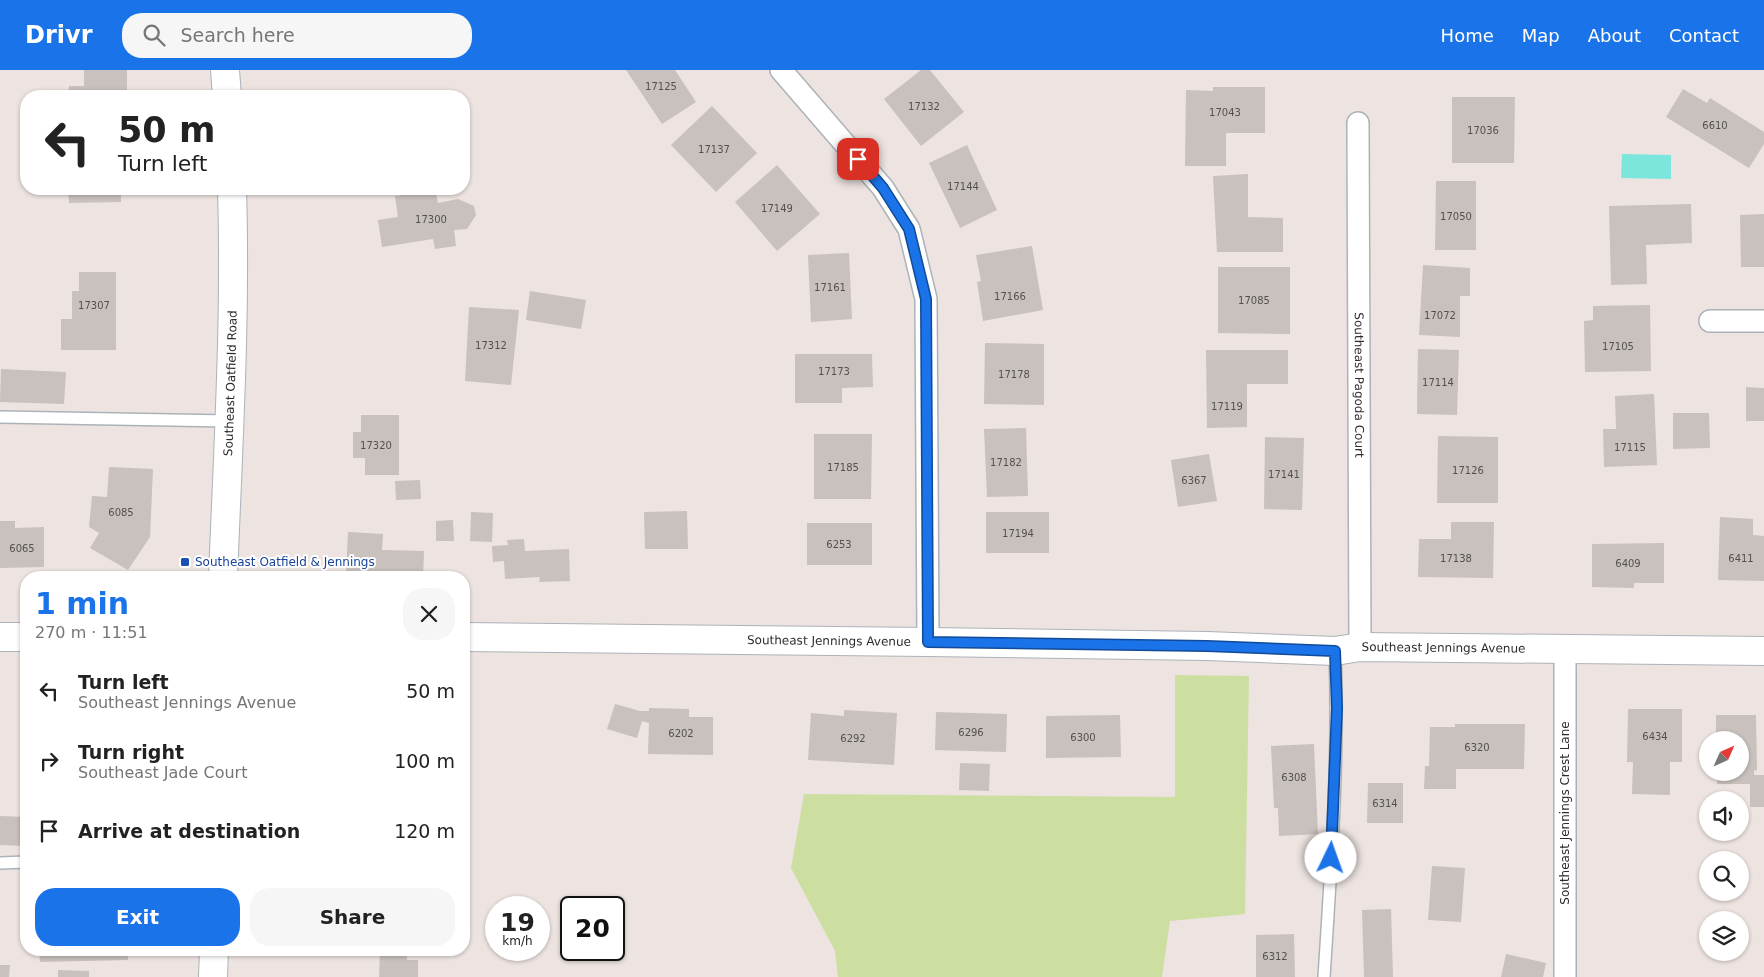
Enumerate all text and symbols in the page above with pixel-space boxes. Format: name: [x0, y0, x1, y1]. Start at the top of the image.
search box: [122, 13, 472, 58]
text: Drivr: [25, 21, 92, 49]
icon: search: [140, 21, 168, 49]
text: Search here: [180, 24, 295, 46]
text: Home: [1441, 25, 1494, 46]
text: Map: [1522, 25, 1560, 46]
text: About: [1588, 25, 1641, 46]
text: Contact: [1669, 25, 1739, 46]
house number: 17125: [645, 81, 677, 92]
house number: 17132: [908, 101, 940, 112]
house number: 17043: [1209, 107, 1241, 118]
icon: left: [35, 110, 100, 175]
text: 50 m: [118, 110, 215, 150]
house number: 6610: [1702, 120, 1728, 131]
house number: 17036: [1467, 125, 1499, 136]
pin: [837, 138, 879, 180]
house number: 17137: [698, 144, 730, 155]
icon: arrive: [844, 145, 872, 173]
text: Turn left: [118, 151, 207, 176]
house number: 17144: [947, 181, 979, 192]
house number: 17149: [761, 203, 793, 214]
house number: 17050: [1440, 211, 1472, 222]
house number: 17300: [415, 214, 447, 225]
house number: 17161: [814, 282, 846, 293]
house number: 17166: [994, 291, 1026, 302]
house number: 17085: [1238, 295, 1270, 306]
house number: 17307: [78, 300, 110, 311]
street label: Southeast Oatfield Road: [221, 310, 240, 456]
house number: 17072: [1424, 310, 1456, 321]
street label: Southeast Pagoda Court: [1352, 312, 1366, 458]
house number: 17312: [475, 340, 507, 351]
house number: 17105: [1602, 341, 1634, 352]
house number: 17173: [818, 366, 850, 377]
house number: 17178: [998, 369, 1030, 380]
house number: 17114: [1422, 377, 1454, 388]
house number: 17119: [1211, 401, 1243, 412]
house number: 17320: [360, 440, 392, 451]
house number: 17115: [1614, 442, 1646, 453]
house number: 17182: [990, 457, 1022, 468]
house number: 17185: [827, 462, 859, 473]
house number: 17126: [1452, 465, 1484, 476]
house number: 17141: [1268, 469, 1300, 480]
house number: 6367: [1181, 475, 1207, 486]
house number: 6085: [108, 507, 134, 518]
house number: 17194: [1002, 528, 1034, 539]
house number: 6253: [826, 539, 852, 550]
house number: 6065: [9, 543, 35, 554]
house number: 17138: [1440, 553, 1472, 564]
house number: 6411: [1728, 553, 1754, 564]
place label: Southeast Oatfield & Jennings: [195, 555, 375, 569]
marker: Southeast Oatfield & Jennings: [179, 556, 191, 568]
house number: 6409: [1615, 558, 1641, 569]
text: 1 min: [35, 586, 129, 621]
button: close: [403, 588, 455, 640]
text: 270 m · 11:51: [35, 623, 148, 642]
street label: Southeast Jennings Avenue: [747, 633, 911, 649]
street label: Southeast Jennings Avenue: [1361, 640, 1526, 656]
text: Turn left: [78, 671, 169, 693]
icon: left: [35, 677, 63, 705]
text: 50 m: [406, 680, 455, 702]
text: Southeast Jennings Avenue: [78, 693, 296, 712]
street label: Southeast Jennings Crest Lane: [1558, 721, 1572, 905]
house number: 6296: [958, 727, 984, 738]
house number: 6202: [668, 728, 694, 739]
house number: 6434: [1642, 731, 1668, 742]
north arrow: [1699, 731, 1749, 781]
map controls: [1699, 731, 1749, 961]
house number: 6300: [1070, 732, 1096, 743]
house number: 6292: [840, 733, 866, 744]
text: Turn right: [78, 741, 184, 763]
house number: 6320: [1464, 742, 1490, 753]
icon: right: [35, 747, 63, 775]
text: 100 m: [394, 750, 455, 772]
text: Southeast Jade Court: [78, 763, 247, 782]
house number: 6308: [1281, 772, 1307, 783]
button: sound: [1699, 791, 1749, 841]
house number: 6314: [1372, 798, 1398, 809]
icon: arrive: [35, 817, 63, 845]
text: Arrive at destination: [78, 820, 300, 842]
text: 120 m: [394, 820, 455, 842]
position arrow: [1304, 831, 1356, 883]
button: search: [1699, 851, 1749, 901]
button: Exit: [35, 888, 240, 946]
button: Share: [250, 888, 455, 946]
speed limit sign: 20: [560, 896, 625, 961]
text: 19: [500, 908, 535, 937]
button: layers: [1699, 911, 1749, 961]
text: km/h: [502, 934, 533, 948]
house number: 6312: [1262, 951, 1288, 962]

